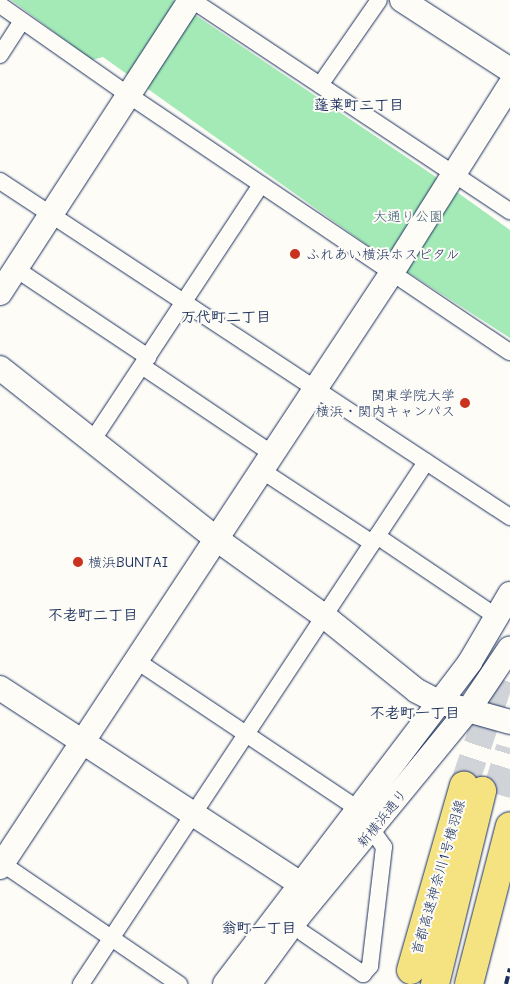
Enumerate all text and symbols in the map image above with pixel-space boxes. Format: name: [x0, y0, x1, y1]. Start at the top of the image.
district label: 蓬莱町二丁目: [314, 96, 404, 114]
park label: 大通り公園: [373, 208, 443, 224]
place label: ふれあい横浜ホスピタル: [306, 246, 460, 262]
marker: ふれあい横浜ホスピタル: [288, 247, 302, 261]
district label: 万代町二丁目: [181, 308, 271, 326]
place label: 関東学院大学 横浜・関内キャンパス: [315, 387, 455, 420]
marker: 関東学院大学 横浜・関内キャンパス: [459, 397, 471, 409]
place label: 横浜BUNTAI: [88, 554, 168, 570]
marker: 横浜BUNTAI: [72, 556, 84, 568]
district label: 不老町二丁目: [48, 606, 138, 624]
district label: 不老町一丁目: [370, 704, 460, 722]
street label: 新横浜通り: [353, 786, 411, 850]
street label: 首都高速神奈川1号横羽線: [408, 798, 468, 956]
district label: 翁町一丁目: [222, 919, 296, 937]

